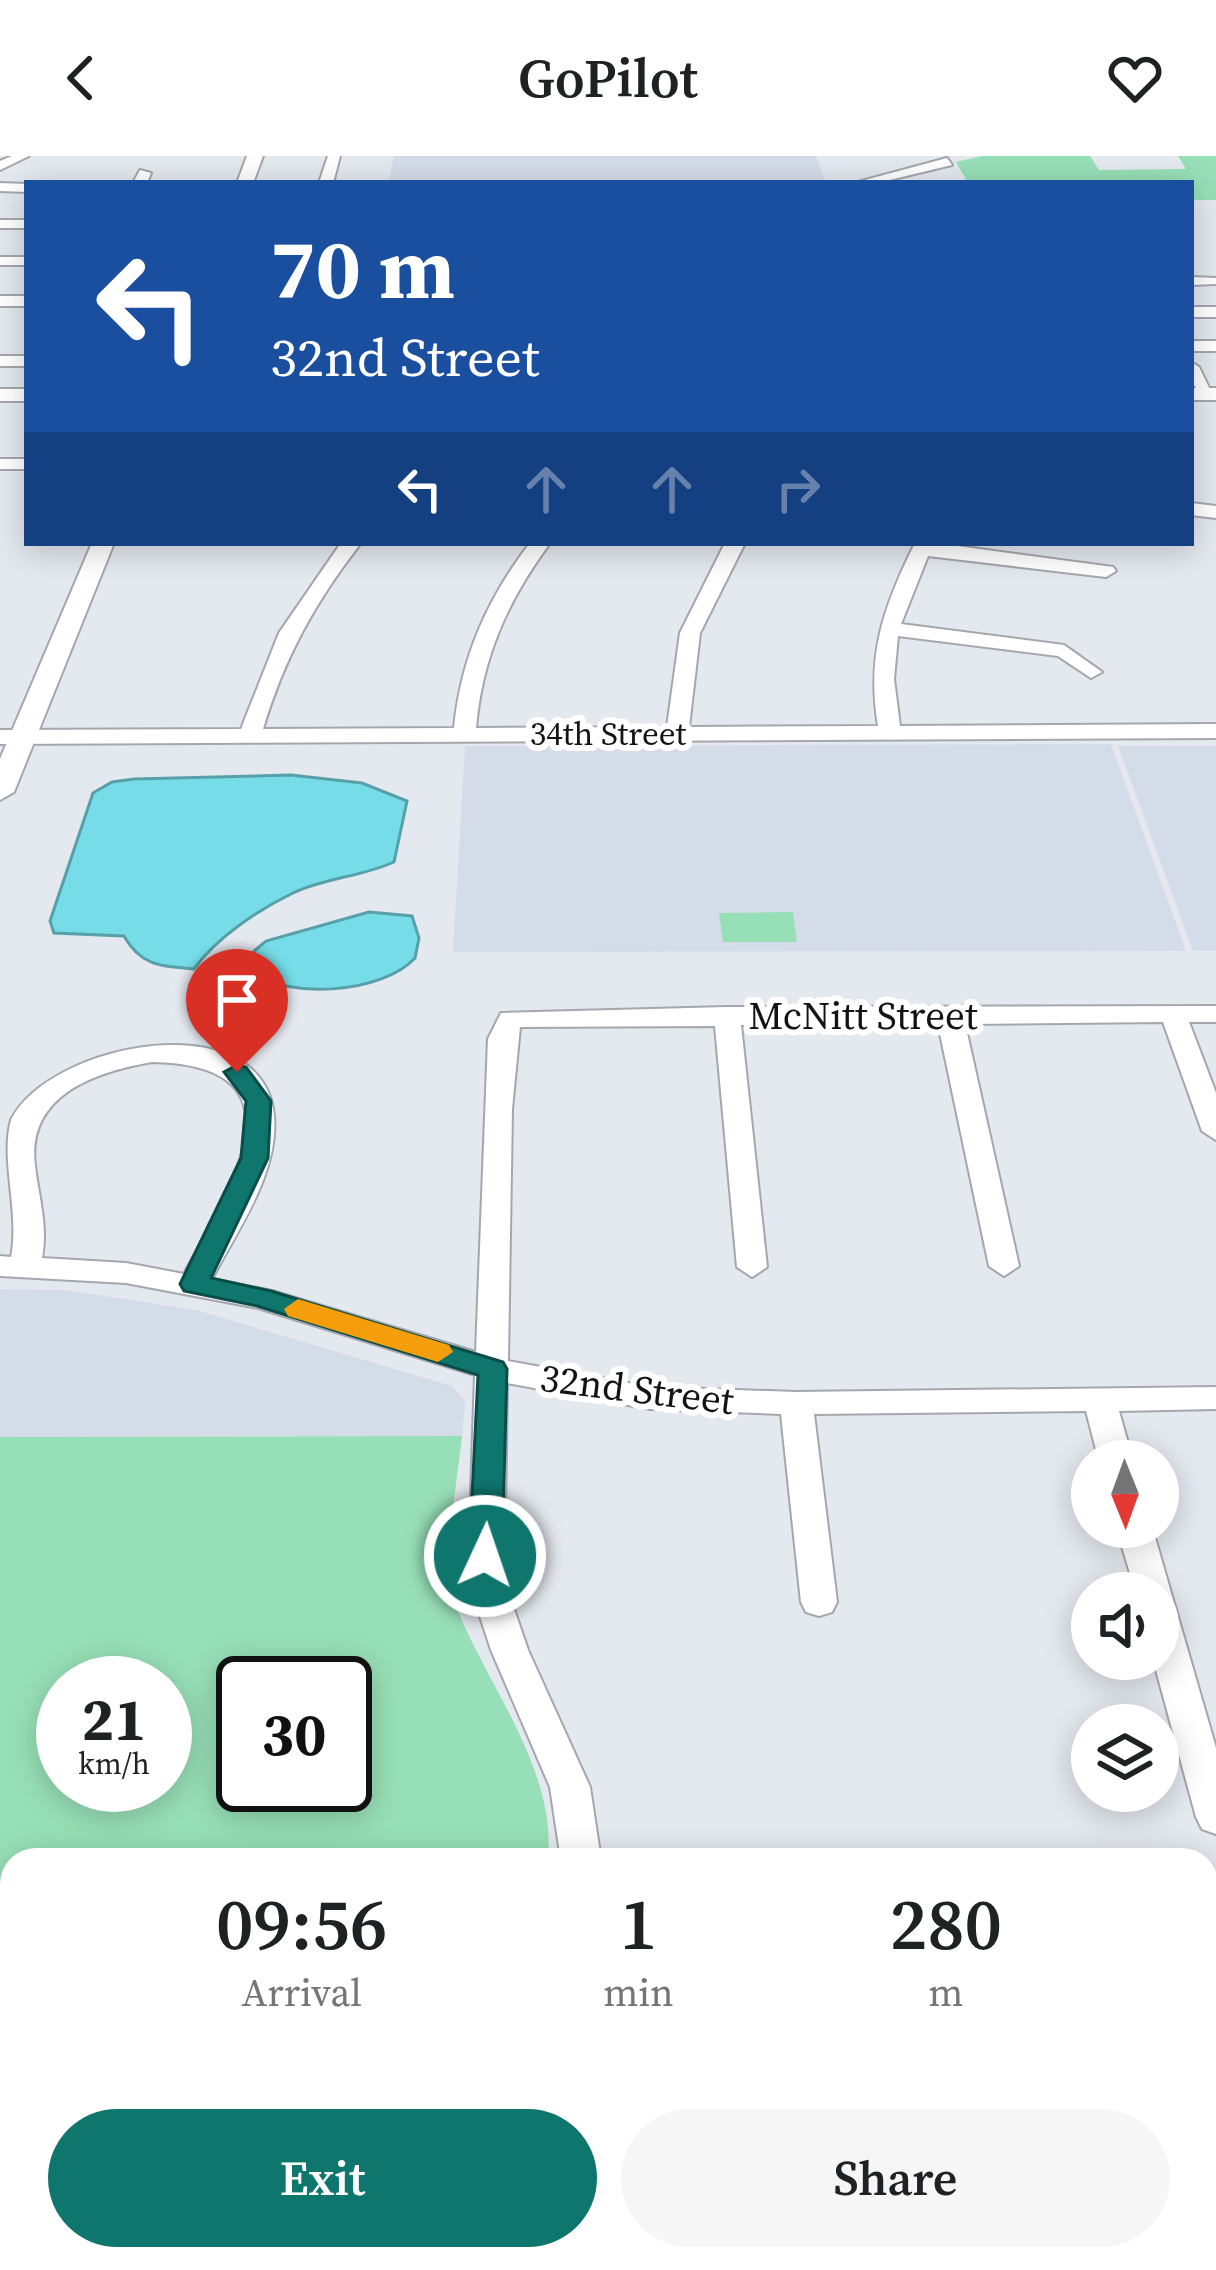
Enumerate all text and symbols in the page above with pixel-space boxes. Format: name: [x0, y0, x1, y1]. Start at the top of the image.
text: GoPilot: [518, 41, 698, 115]
icon: back: [48, 45, 114, 111]
icon: heart: [1102, 45, 1168, 111]
text: 70 m: [270, 211, 455, 326]
icon: left: [72, 228, 228, 384]
text: 32nd Street: [270, 320, 540, 394]
icon: left: [387, 456, 453, 522]
icon: ahead: [513, 456, 579, 522]
icon: ahead: [639, 456, 705, 522]
icon: right: [765, 456, 831, 522]
street label: 34th Street: [530, 711, 687, 756]
pin: [186, 949, 288, 1072]
icon: arrive: [204, 967, 270, 1033]
street label: McNitt Street: [748, 989, 978, 1042]
street label: 32nd Street: [537, 1351, 737, 1427]
north arrow: [1071, 1440, 1179, 1548]
map controls: [1071, 1440, 1179, 1812]
position arrow: [422, 1493, 548, 1619]
button: sound: [1071, 1572, 1179, 1680]
speed limit sign: 30: [216, 1656, 372, 1812]
text: 21: [81, 1678, 147, 1760]
button: layers: [1071, 1704, 1179, 1812]
text: km/h: [78, 1743, 150, 1784]
text: 09:56: [216, 1874, 387, 1973]
text: 1: [620, 1874, 657, 1973]
text: 280: [890, 1874, 1002, 1973]
text: Arrival: [241, 1966, 362, 2019]
text: min: [603, 1966, 674, 2019]
text: m: [928, 1966, 963, 2019]
button: Exit: [48, 2109, 597, 2247]
button: Share: [621, 2109, 1170, 2247]

